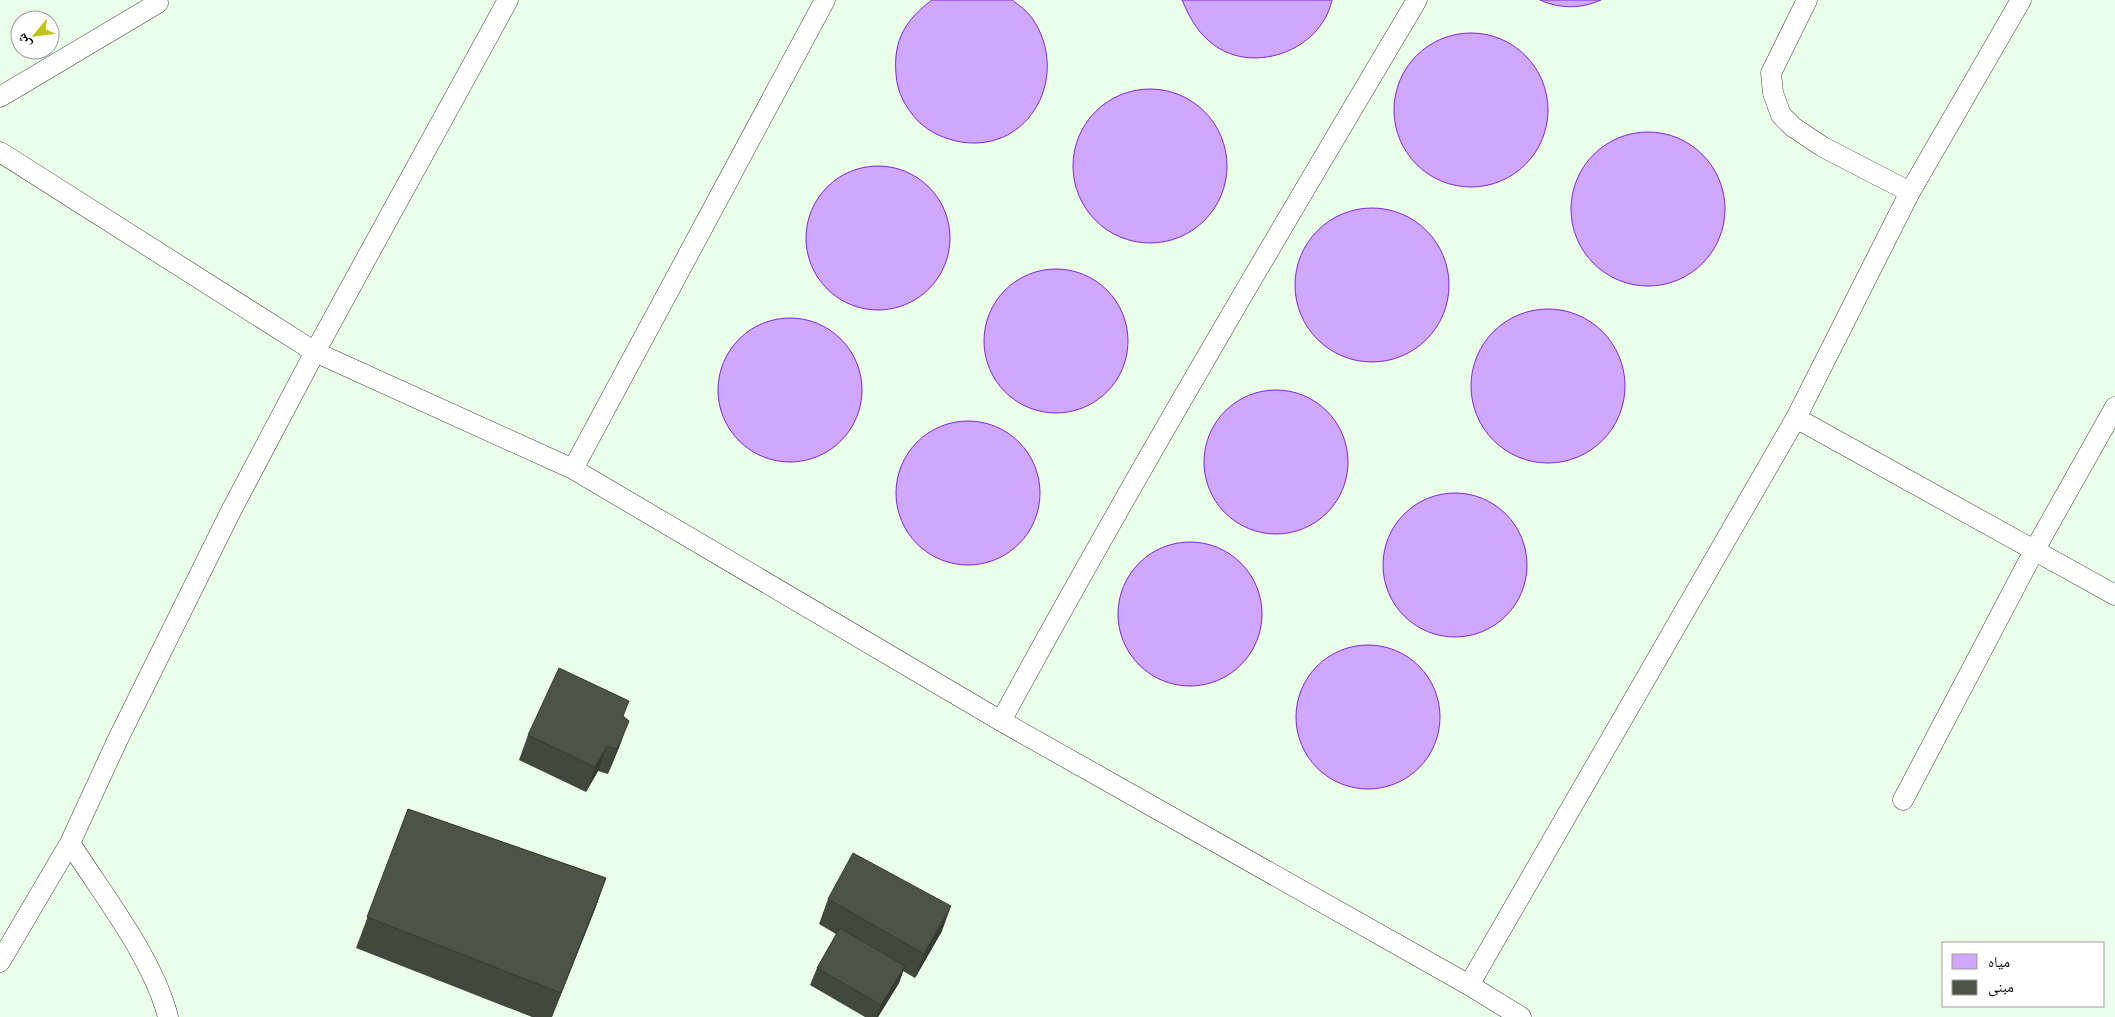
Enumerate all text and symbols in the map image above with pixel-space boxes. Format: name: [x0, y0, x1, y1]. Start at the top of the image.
north arrow: [10, 10, 60, 60]
text: ش: [10, 30, 35, 53]
legend: [1942, 942, 2105, 1007]
text: مياه: [1988, 949, 2010, 972]
text: مبنى: [1988, 974, 2014, 997]

